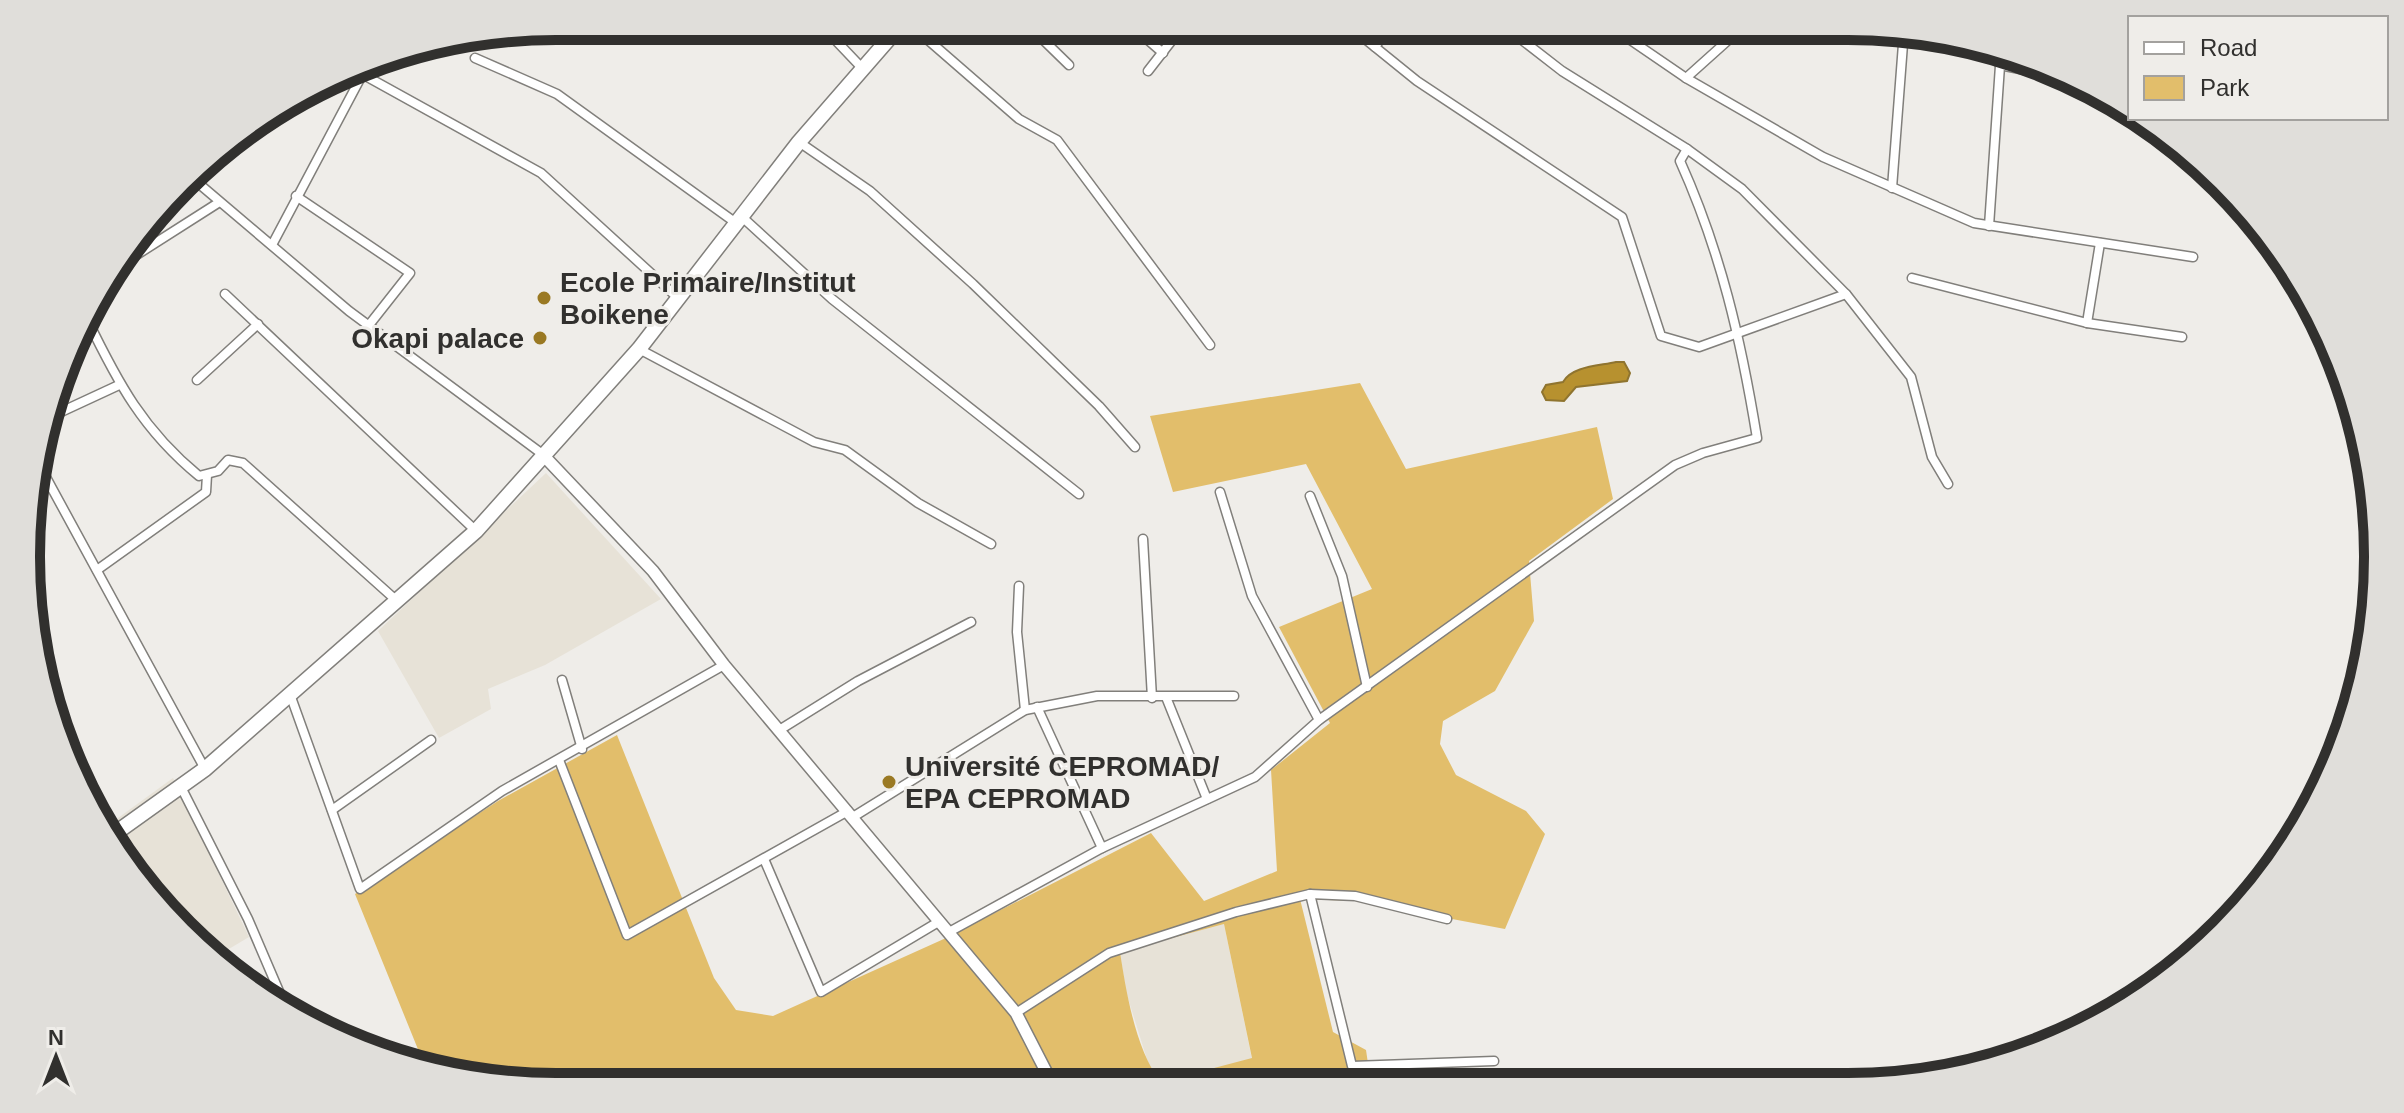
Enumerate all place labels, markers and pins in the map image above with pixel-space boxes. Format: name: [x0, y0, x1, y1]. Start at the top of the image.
place label: Ecole Primaire/Institut Boikene: [560, 267, 856, 330]
marker: Ecole Primaire/Institut Boikene: [535, 289, 553, 307]
place label: Okapi palace: [351, 323, 524, 354]
marker: Okapi palace: [531, 329, 549, 347]
place label: Université CEPROMAD/ EPA CEPROMAD: [905, 751, 1220, 814]
marker: Université CEPROMAD/ EPA CEPROMAD: [880, 773, 898, 791]

